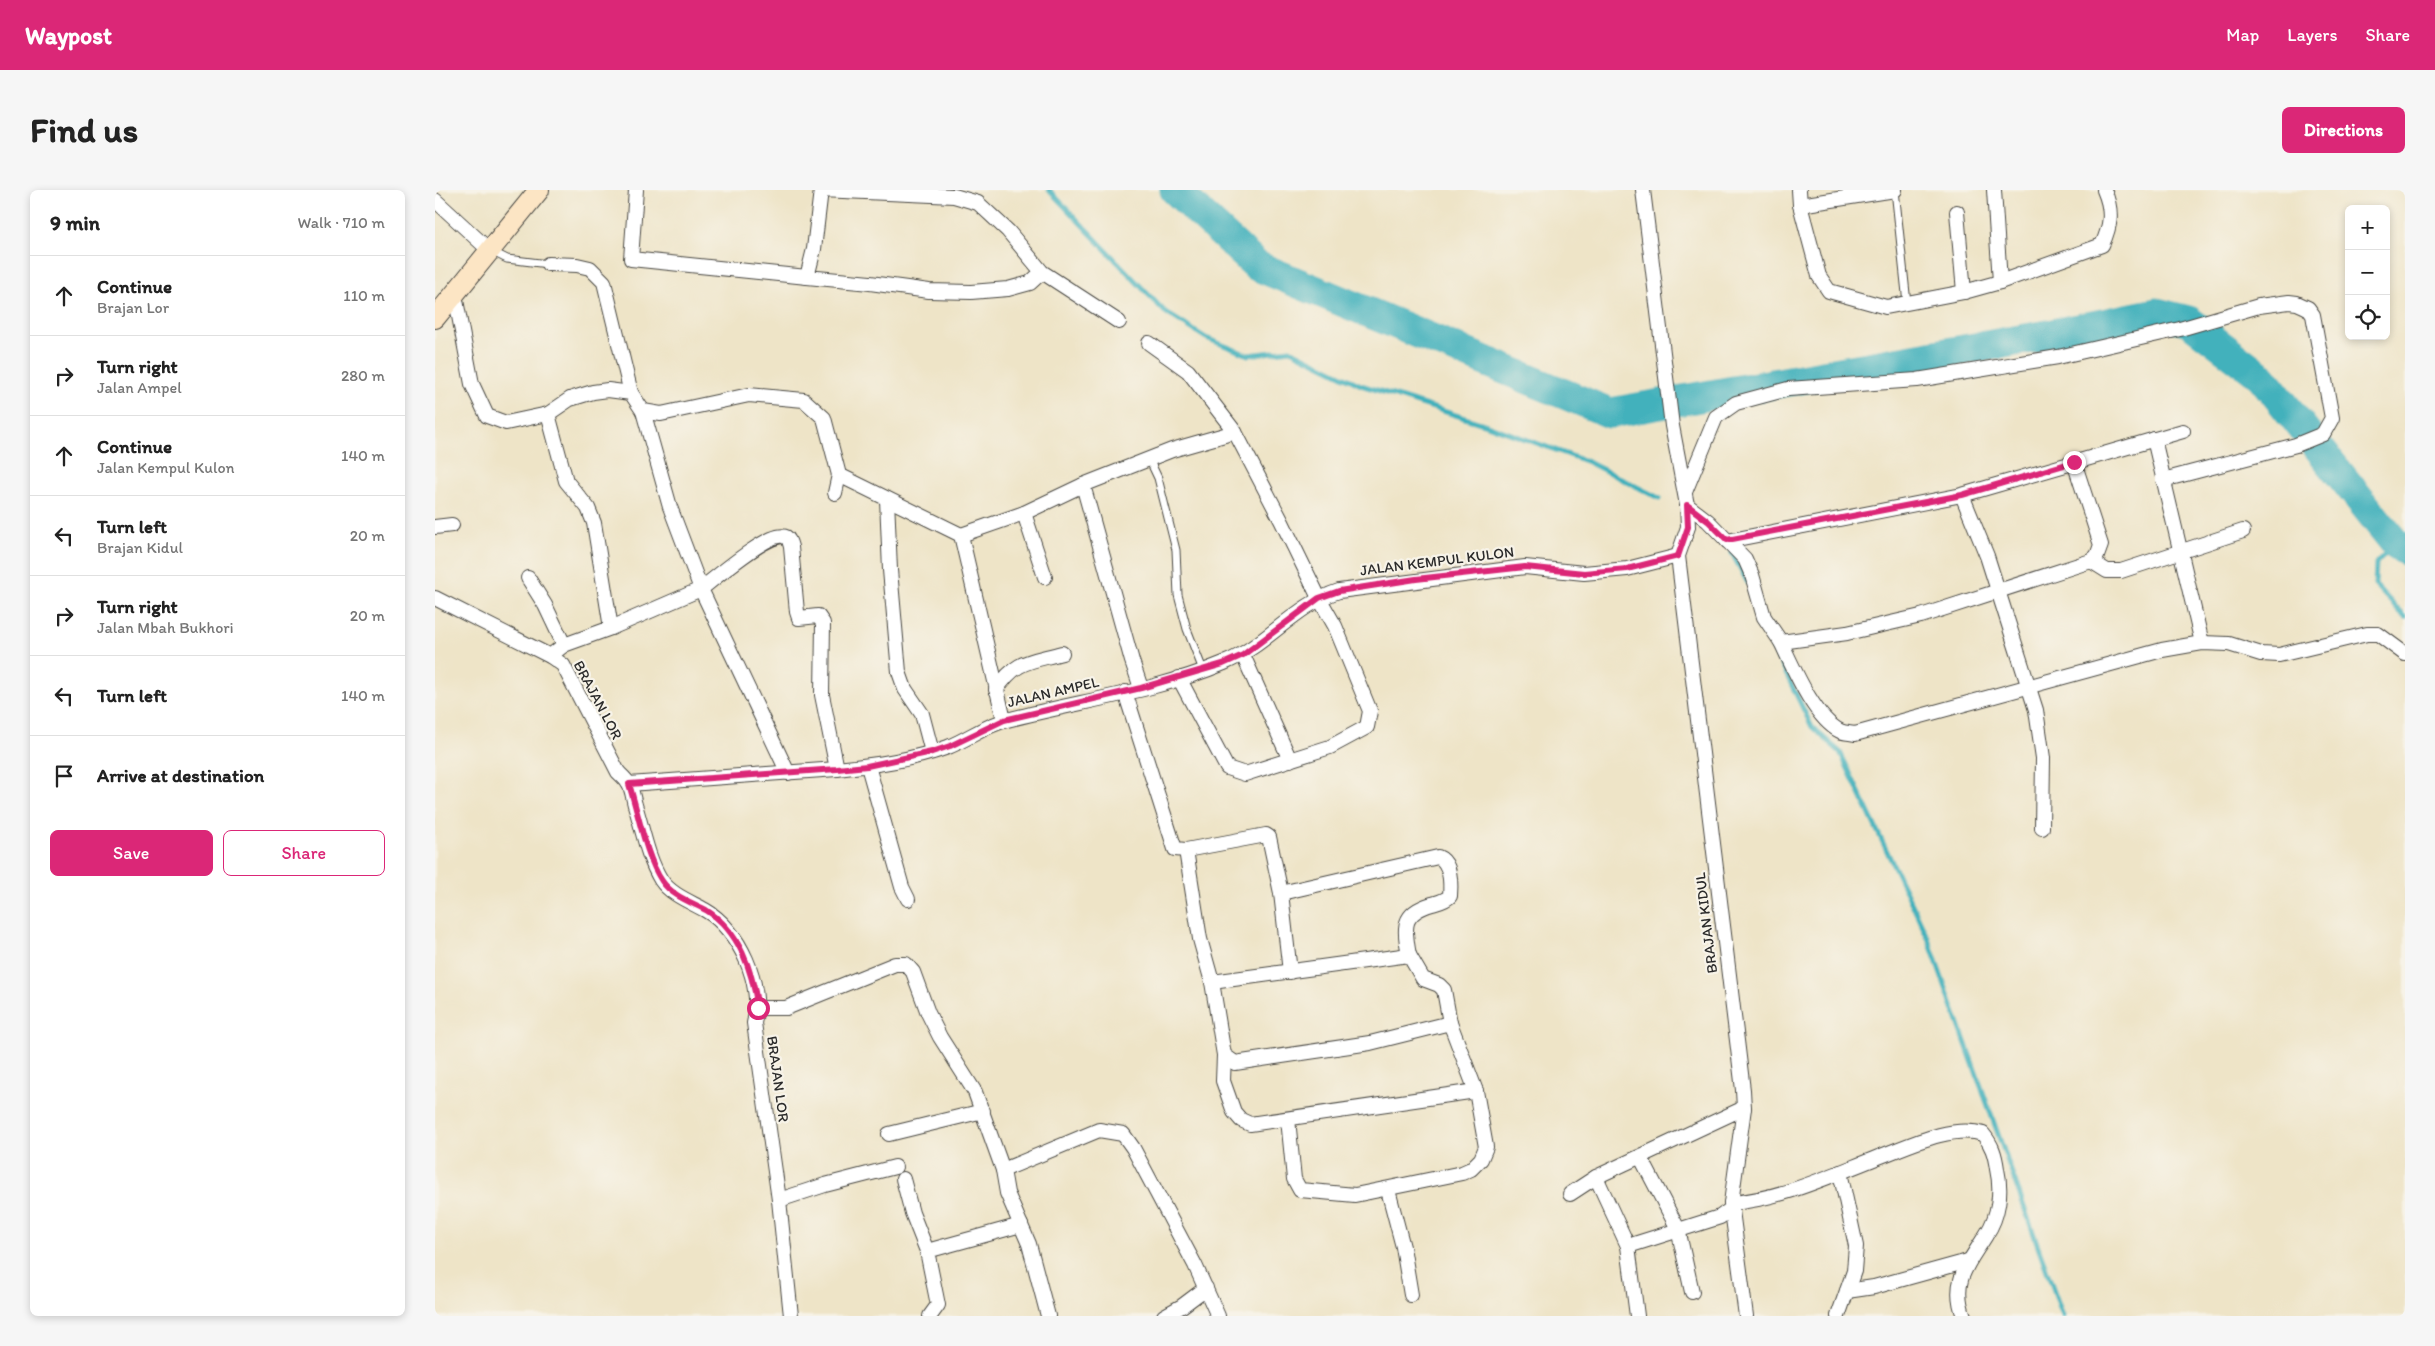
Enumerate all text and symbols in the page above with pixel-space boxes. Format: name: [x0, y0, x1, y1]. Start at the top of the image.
text: Waypost: [25, 21, 112, 50]
text: Map: [2226, 24, 2259, 46]
text: Layers: [2287, 24, 2337, 46]
text: Share: [2365, 24, 2410, 46]
button: Directions: [2282, 107, 2405, 153]
text: Find us: [30, 109, 138, 151]
map controls: [2345, 205, 2390, 340]
button: +: [2345, 205, 2390, 250]
text: 9 min: [50, 210, 100, 235]
text: Walk · 710 m: [298, 213, 385, 232]
button: −: [2345, 250, 2390, 295]
text: Continue: [97, 275, 172, 298]
icon: ahead: [50, 282, 78, 310]
text: 110 m: [343, 286, 385, 305]
button: locate: [2345, 295, 2390, 340]
text: Brajan Lor: [97, 298, 169, 317]
text: Turn right: [97, 355, 178, 378]
icon: right: [50, 362, 78, 390]
text: 280 m: [341, 366, 385, 385]
text: Jalan Ampel: [97, 378, 182, 397]
text: Continue: [97, 435, 172, 458]
icon: ahead: [50, 442, 78, 470]
text: 140 m: [341, 446, 385, 465]
route end: [2063, 451, 2086, 474]
text: Jalan Kempul Kulon: [97, 458, 235, 477]
text: Turn left: [97, 515, 167, 538]
icon: left: [50, 522, 78, 550]
text: 20 m: [350, 526, 385, 545]
text: Brajan Kidul: [97, 538, 183, 557]
street label: JALAN KEMPUL KULON: [1359, 543, 1515, 579]
text: Turn right: [97, 595, 178, 618]
icon: right: [50, 602, 78, 630]
text: 20 m: [350, 606, 385, 625]
text: Jalan Mbah Bukhori: [97, 618, 234, 637]
street label: BRAJAN LOR: [570, 658, 626, 742]
street label: JALAN AMPEL: [1006, 673, 1101, 711]
icon: left: [50, 682, 78, 710]
text: Turn left: [97, 684, 167, 707]
text: 140 m: [341, 686, 385, 705]
icon: arrive: [50, 762, 78, 790]
text: Arrive at destination: [97, 764, 264, 787]
button: Save: [50, 830, 213, 876]
button: Share: [223, 830, 385, 876]
street label: BRAJAN KIDUL: [1691, 871, 1721, 974]
route start: [747, 997, 770, 1020]
street label: BRAJAN LOR: [763, 1035, 793, 1123]

